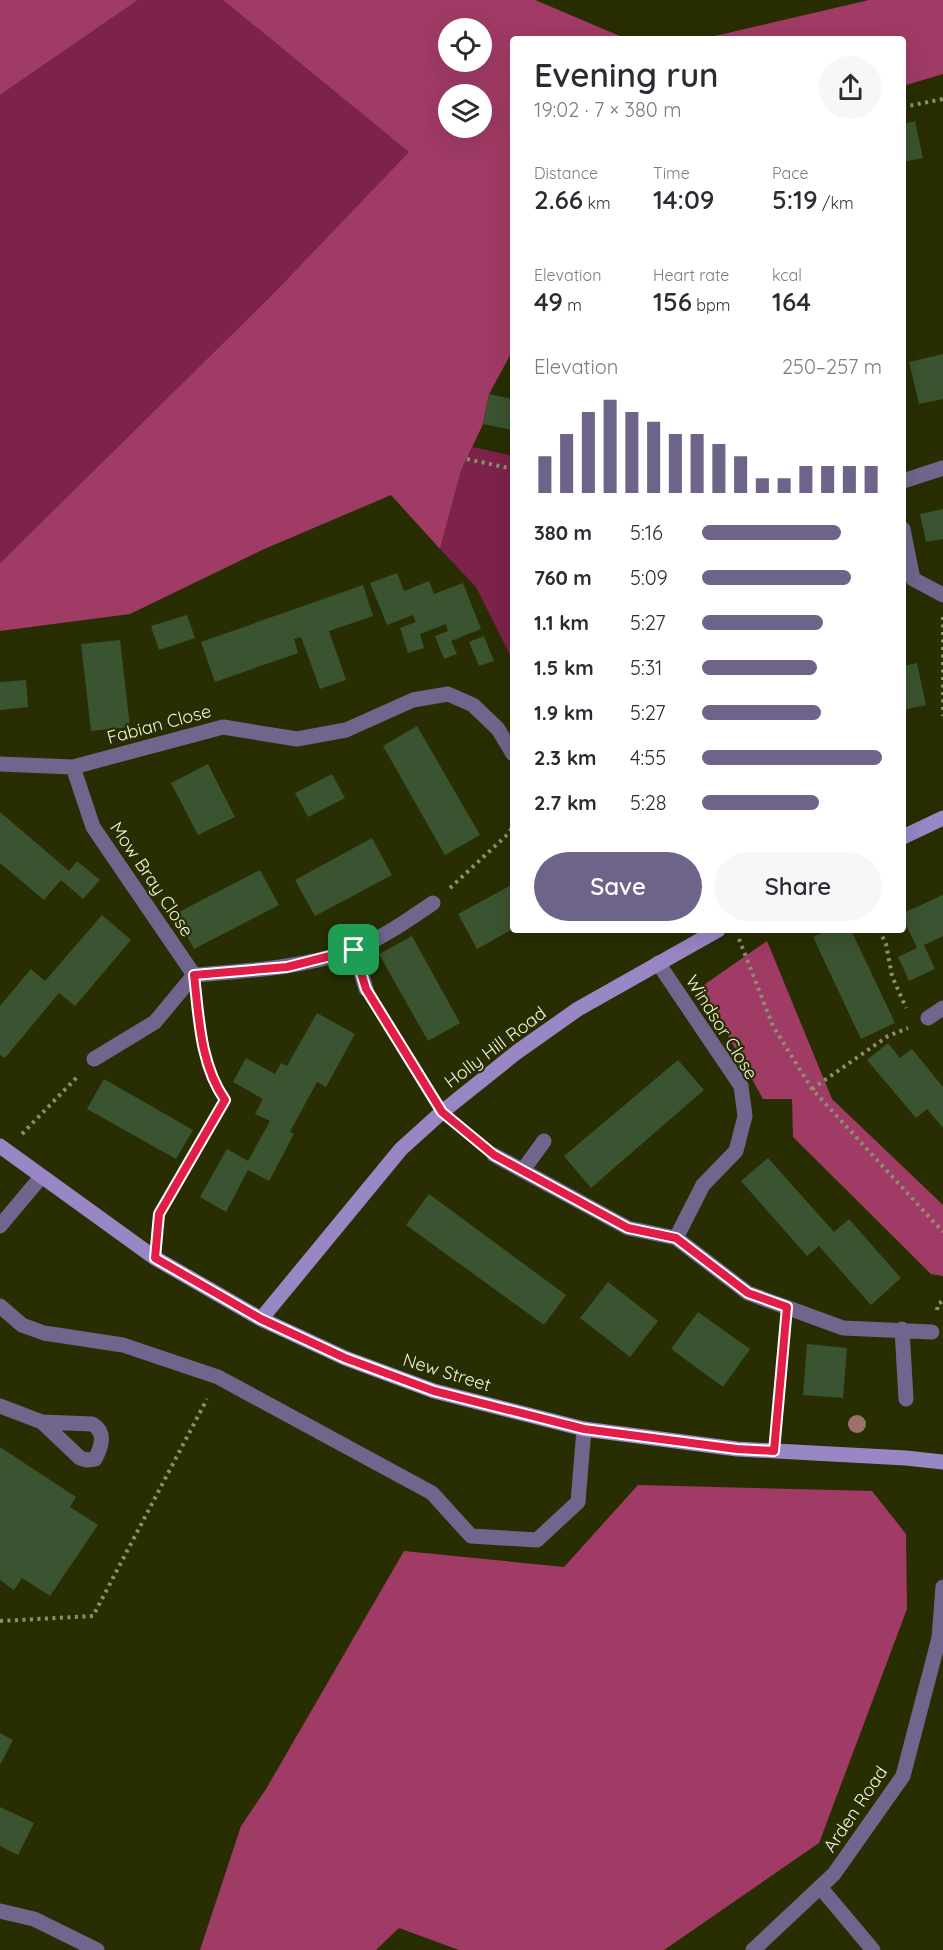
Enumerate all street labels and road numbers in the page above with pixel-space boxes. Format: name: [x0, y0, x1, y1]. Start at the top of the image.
street label: Fabian Close: [104, 699, 214, 749]
street label: Mow Bray Close: [105, 817, 199, 941]
street label: Windsor Close: [681, 970, 763, 1084]
street label: Holly Hill Road: [439, 1001, 551, 1093]
street label: New Street: [400, 1348, 494, 1396]
street label: Arden Road: [818, 1761, 892, 1857]

